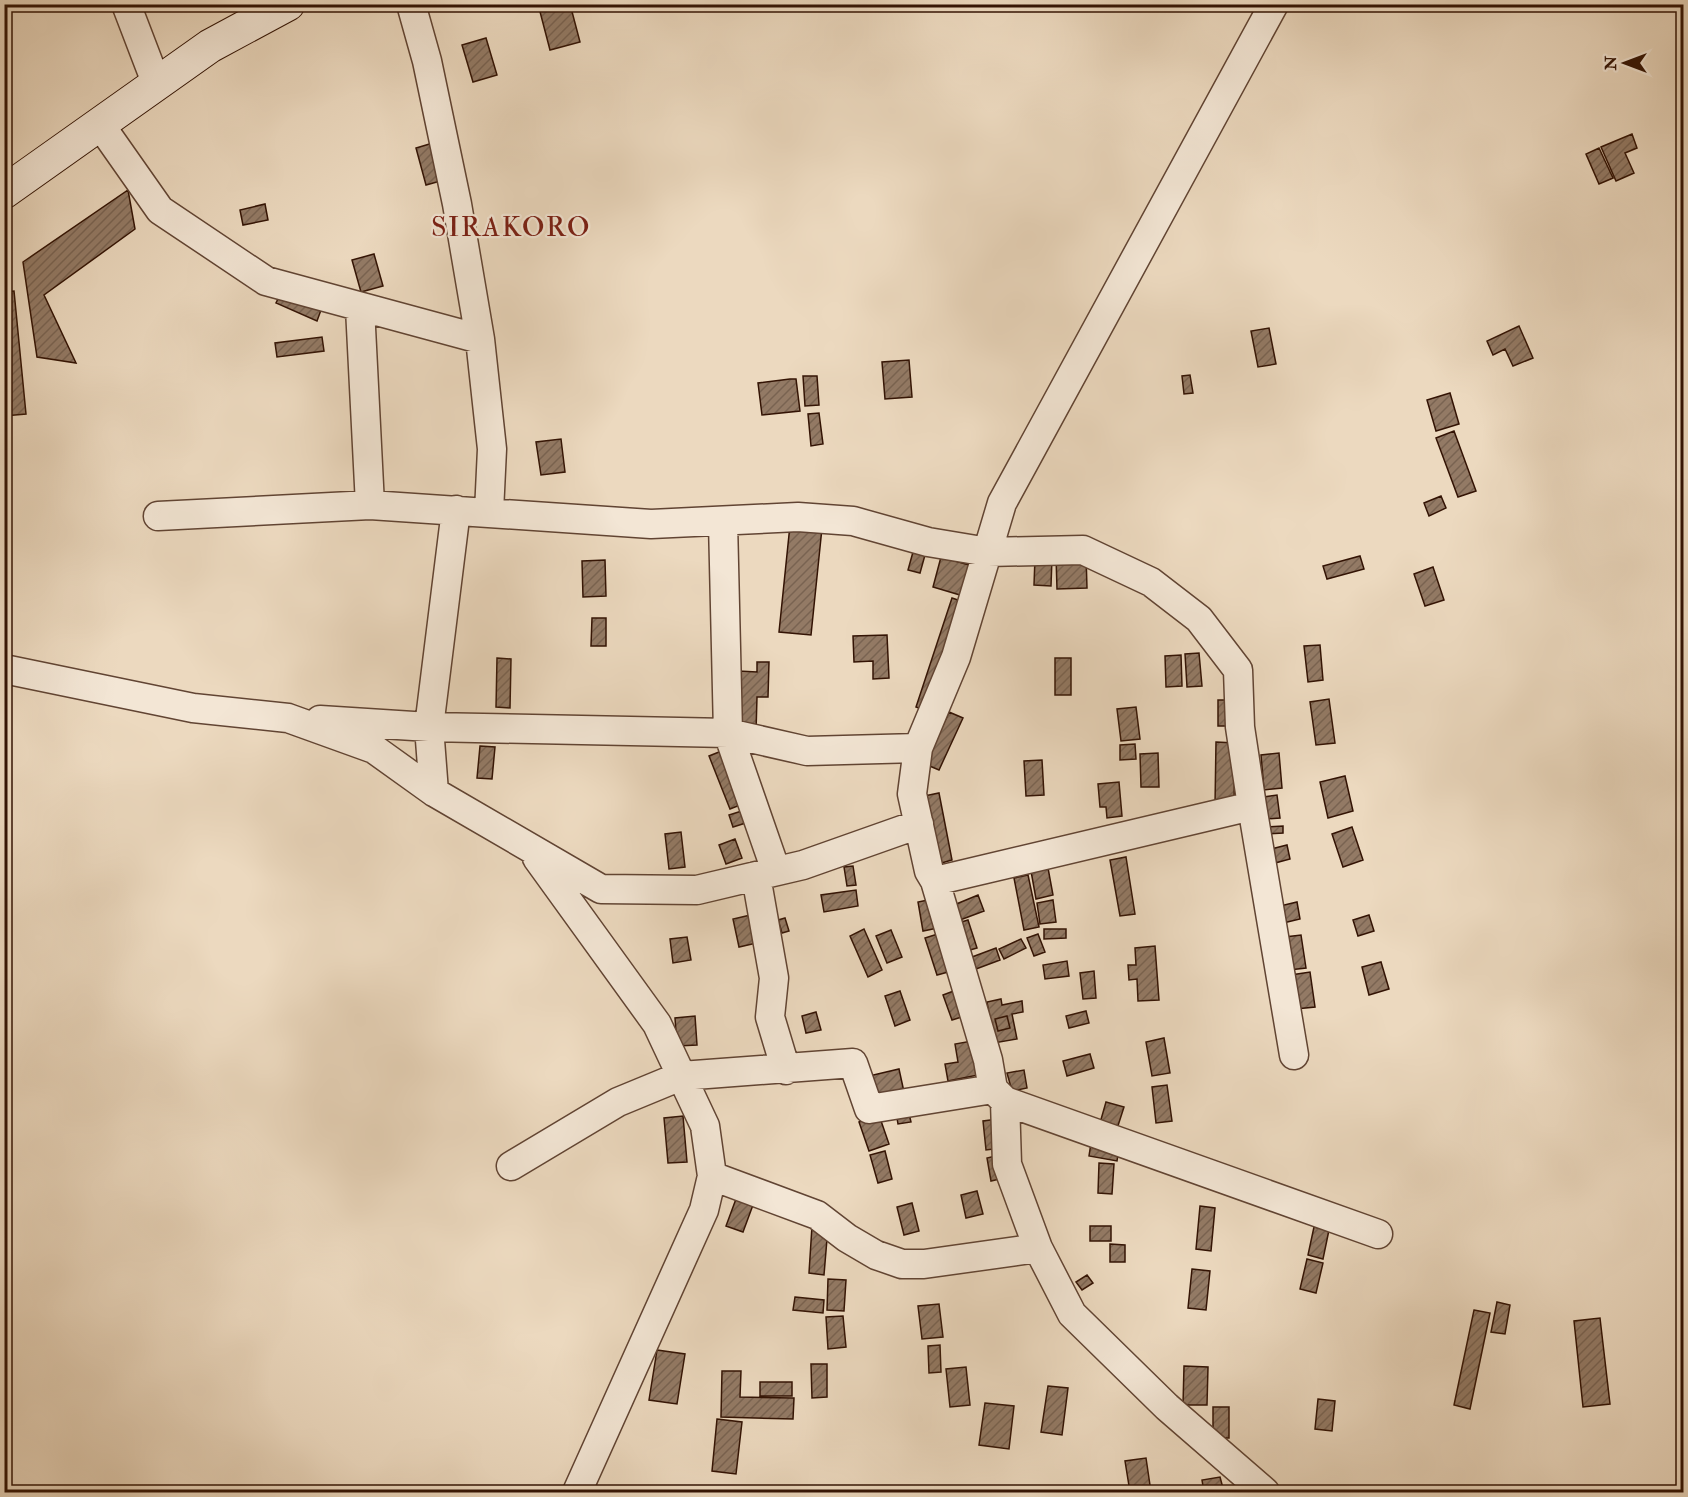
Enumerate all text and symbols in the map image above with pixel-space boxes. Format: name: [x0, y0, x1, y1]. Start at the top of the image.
north arrow: [1595, 33, 1655, 93]
text: N: [1601, 55, 1621, 71]
district label: SIRAKORO: [431, 210, 591, 245]

